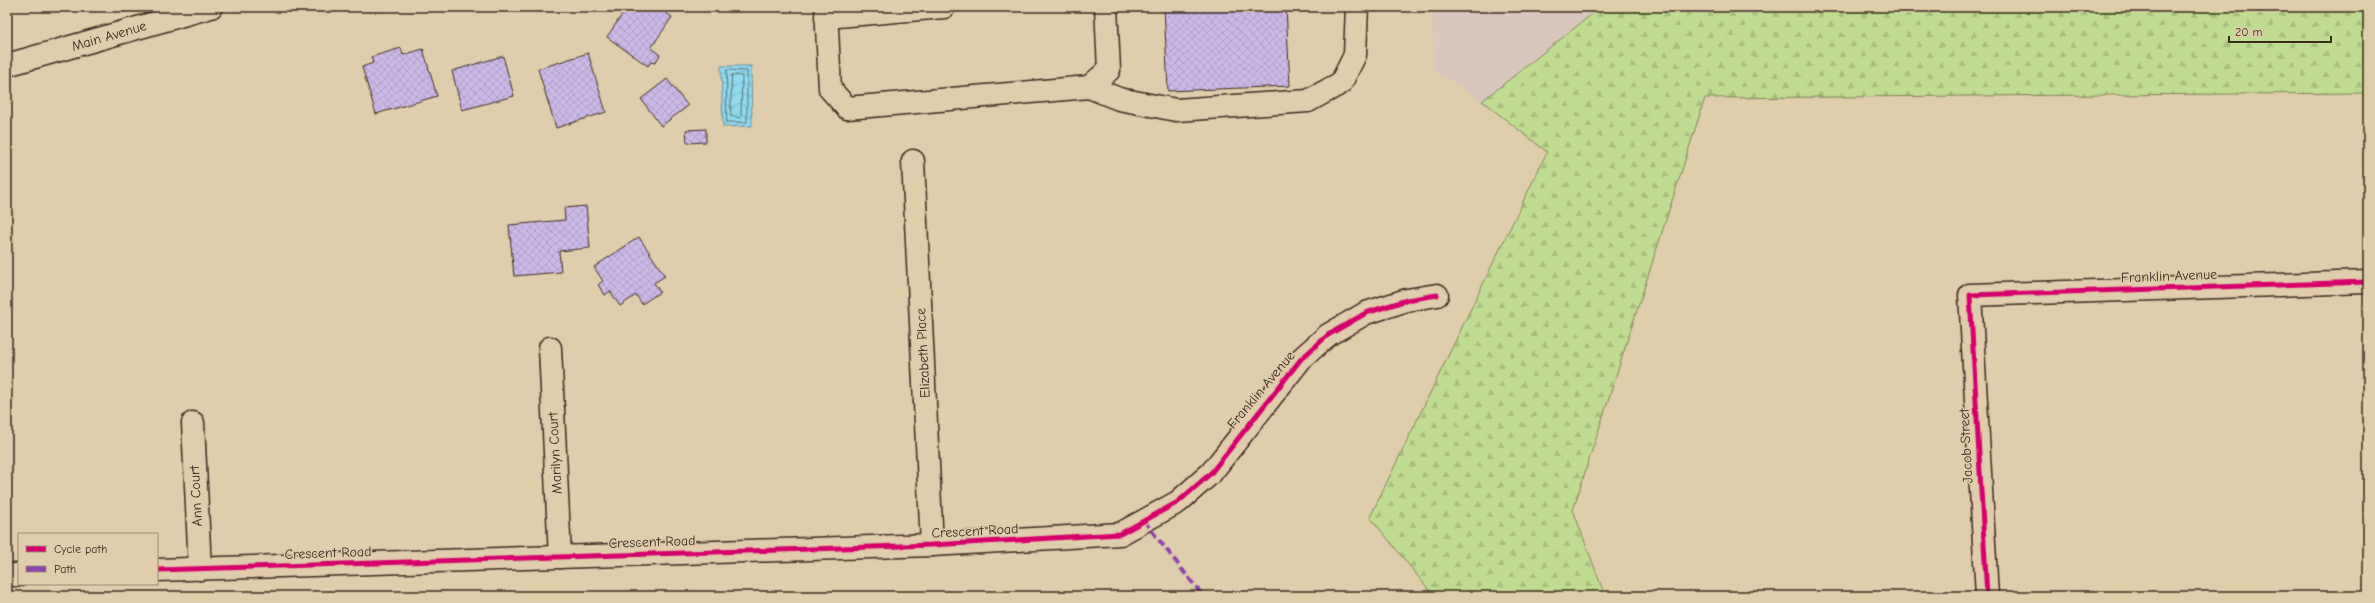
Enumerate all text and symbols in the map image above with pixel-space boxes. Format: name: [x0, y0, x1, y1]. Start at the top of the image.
street label: Main Avenue: [70, 17, 148, 55]
scale bar: [2229, 18, 2331, 44]
text: 20 m: [2235, 25, 2263, 39]
street label: Franklin Avenue: [2121, 266, 2217, 286]
street label: Elizabeth Place: [912, 307, 934, 399]
street label: Franklin Avenue: [1224, 348, 1298, 432]
street label: Jacob Street: [1955, 407, 1976, 484]
street label: Marilyn Court: [544, 411, 566, 494]
street label: Ann Court: [186, 464, 206, 527]
street label: Crescent Road: [931, 520, 1019, 542]
street label: Crescent Road: [608, 532, 696, 552]
legend: [18, 533, 158, 585]
text: Cycle path: [54, 542, 107, 556]
street label: Crescent Road: [284, 543, 372, 563]
text: Path: [54, 562, 76, 576]

